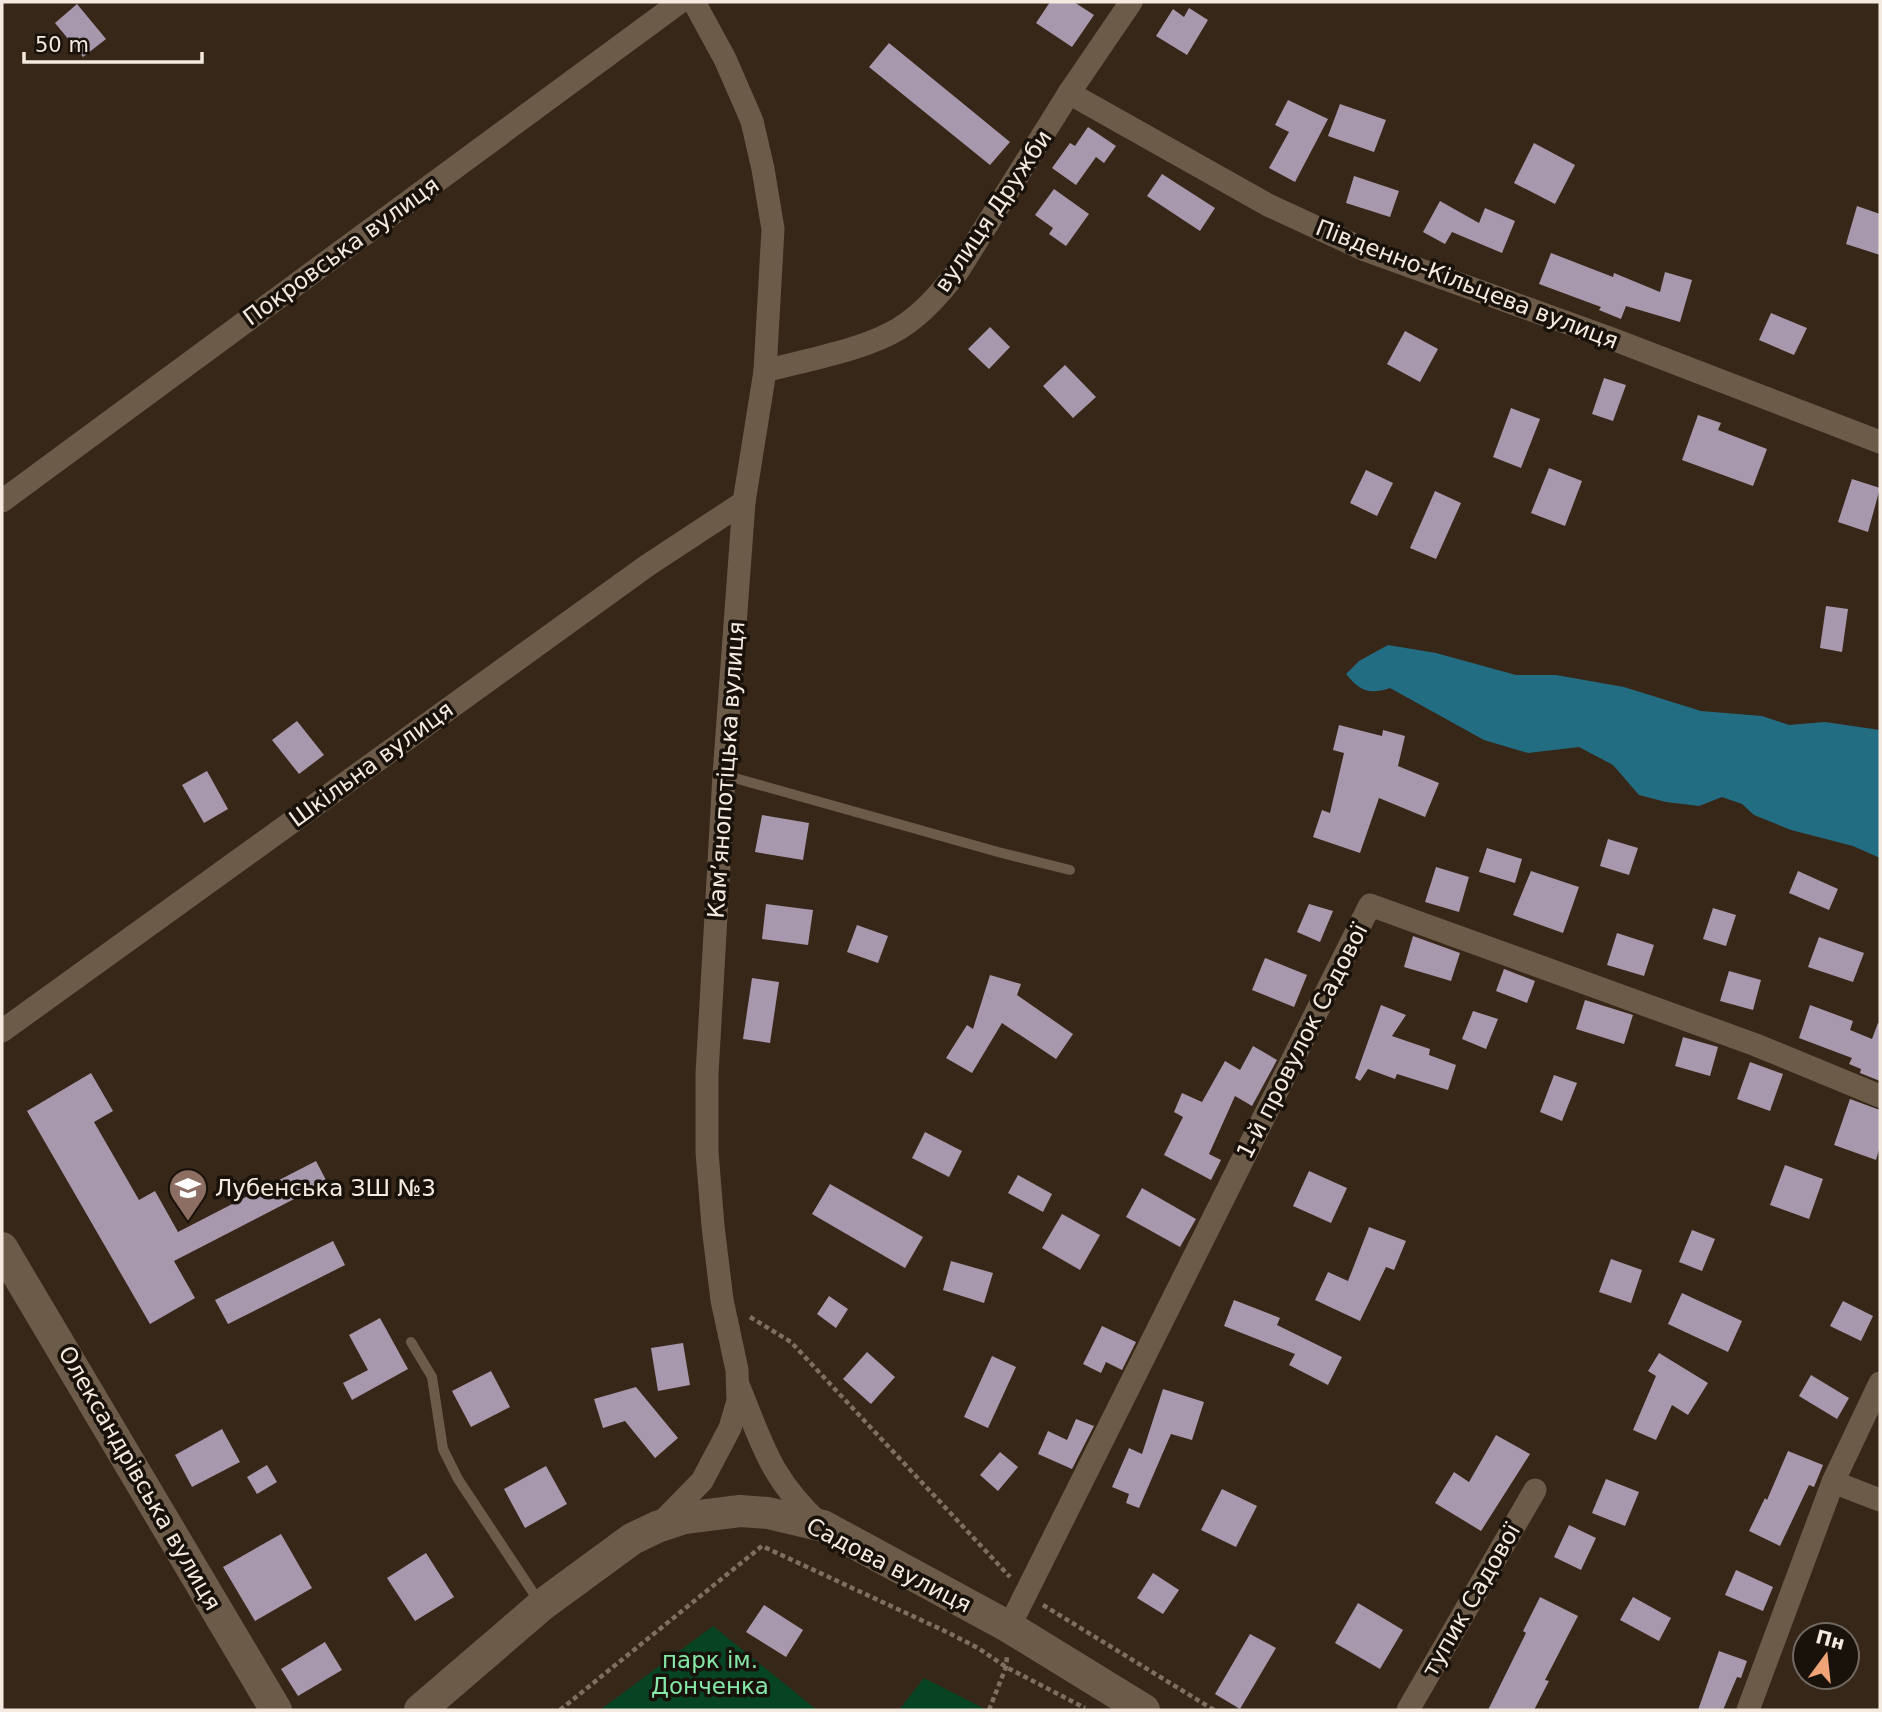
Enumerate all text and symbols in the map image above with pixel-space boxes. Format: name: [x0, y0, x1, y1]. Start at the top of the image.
scale bar: [24, 21, 203, 65]
text: 50 m: [35, 33, 89, 57]
street label: вулиця Дружби: [929, 125, 1057, 297]
street label: Покровська вулиця: [238, 171, 444, 331]
street label: Південно-Кільцева вулиця: [1312, 214, 1622, 354]
street label: Камʼянопотіцька вулиця: [703, 621, 749, 919]
street label: Шкільна вулиця: [284, 696, 458, 832]
street label: 1-й провулок Садової: [1231, 919, 1373, 1163]
school or university icon: Лубенська ЗШ №3: [167, 1167, 209, 1222]
place label: Лубенська ЗШ №3: [215, 1175, 436, 1201]
street label: Олександрівська вулиця: [54, 1341, 226, 1615]
street label: Садова вулиця: [802, 1512, 976, 1618]
street label: тупик Садової: [1417, 1518, 1526, 1681]
north arrow: [1791, 1621, 1861, 1691]
text: Пн: [1814, 1625, 1847, 1654]
park label: парк ім. Донченка: [651, 1647, 769, 1699]

